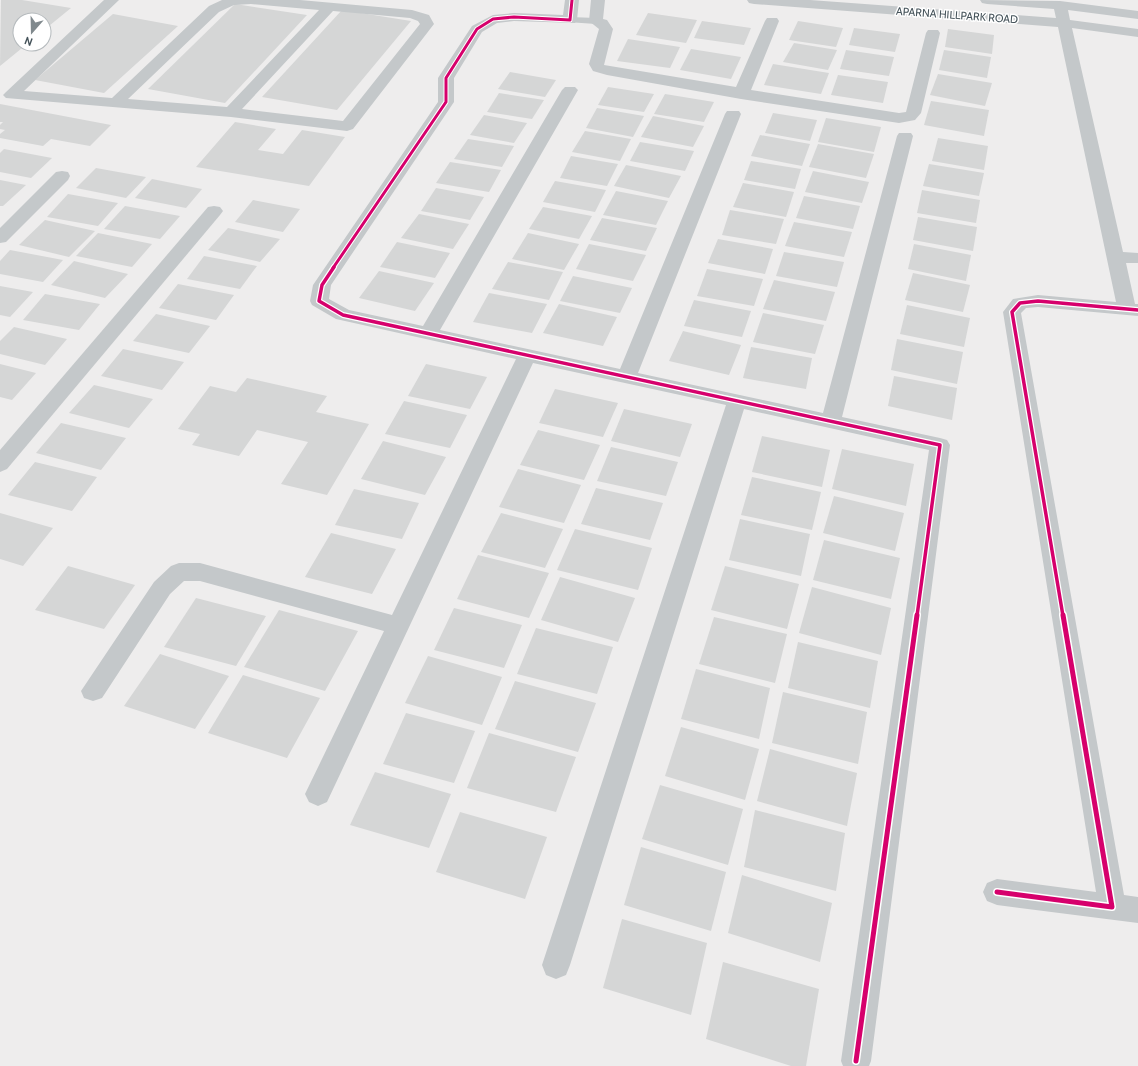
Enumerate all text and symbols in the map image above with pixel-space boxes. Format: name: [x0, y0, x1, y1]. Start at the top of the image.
street label: APARNA HILLPARK ROAD: [895, 4, 1019, 26]
north arrow: [12, 12, 52, 52]
text: N: [23, 33, 35, 49]

